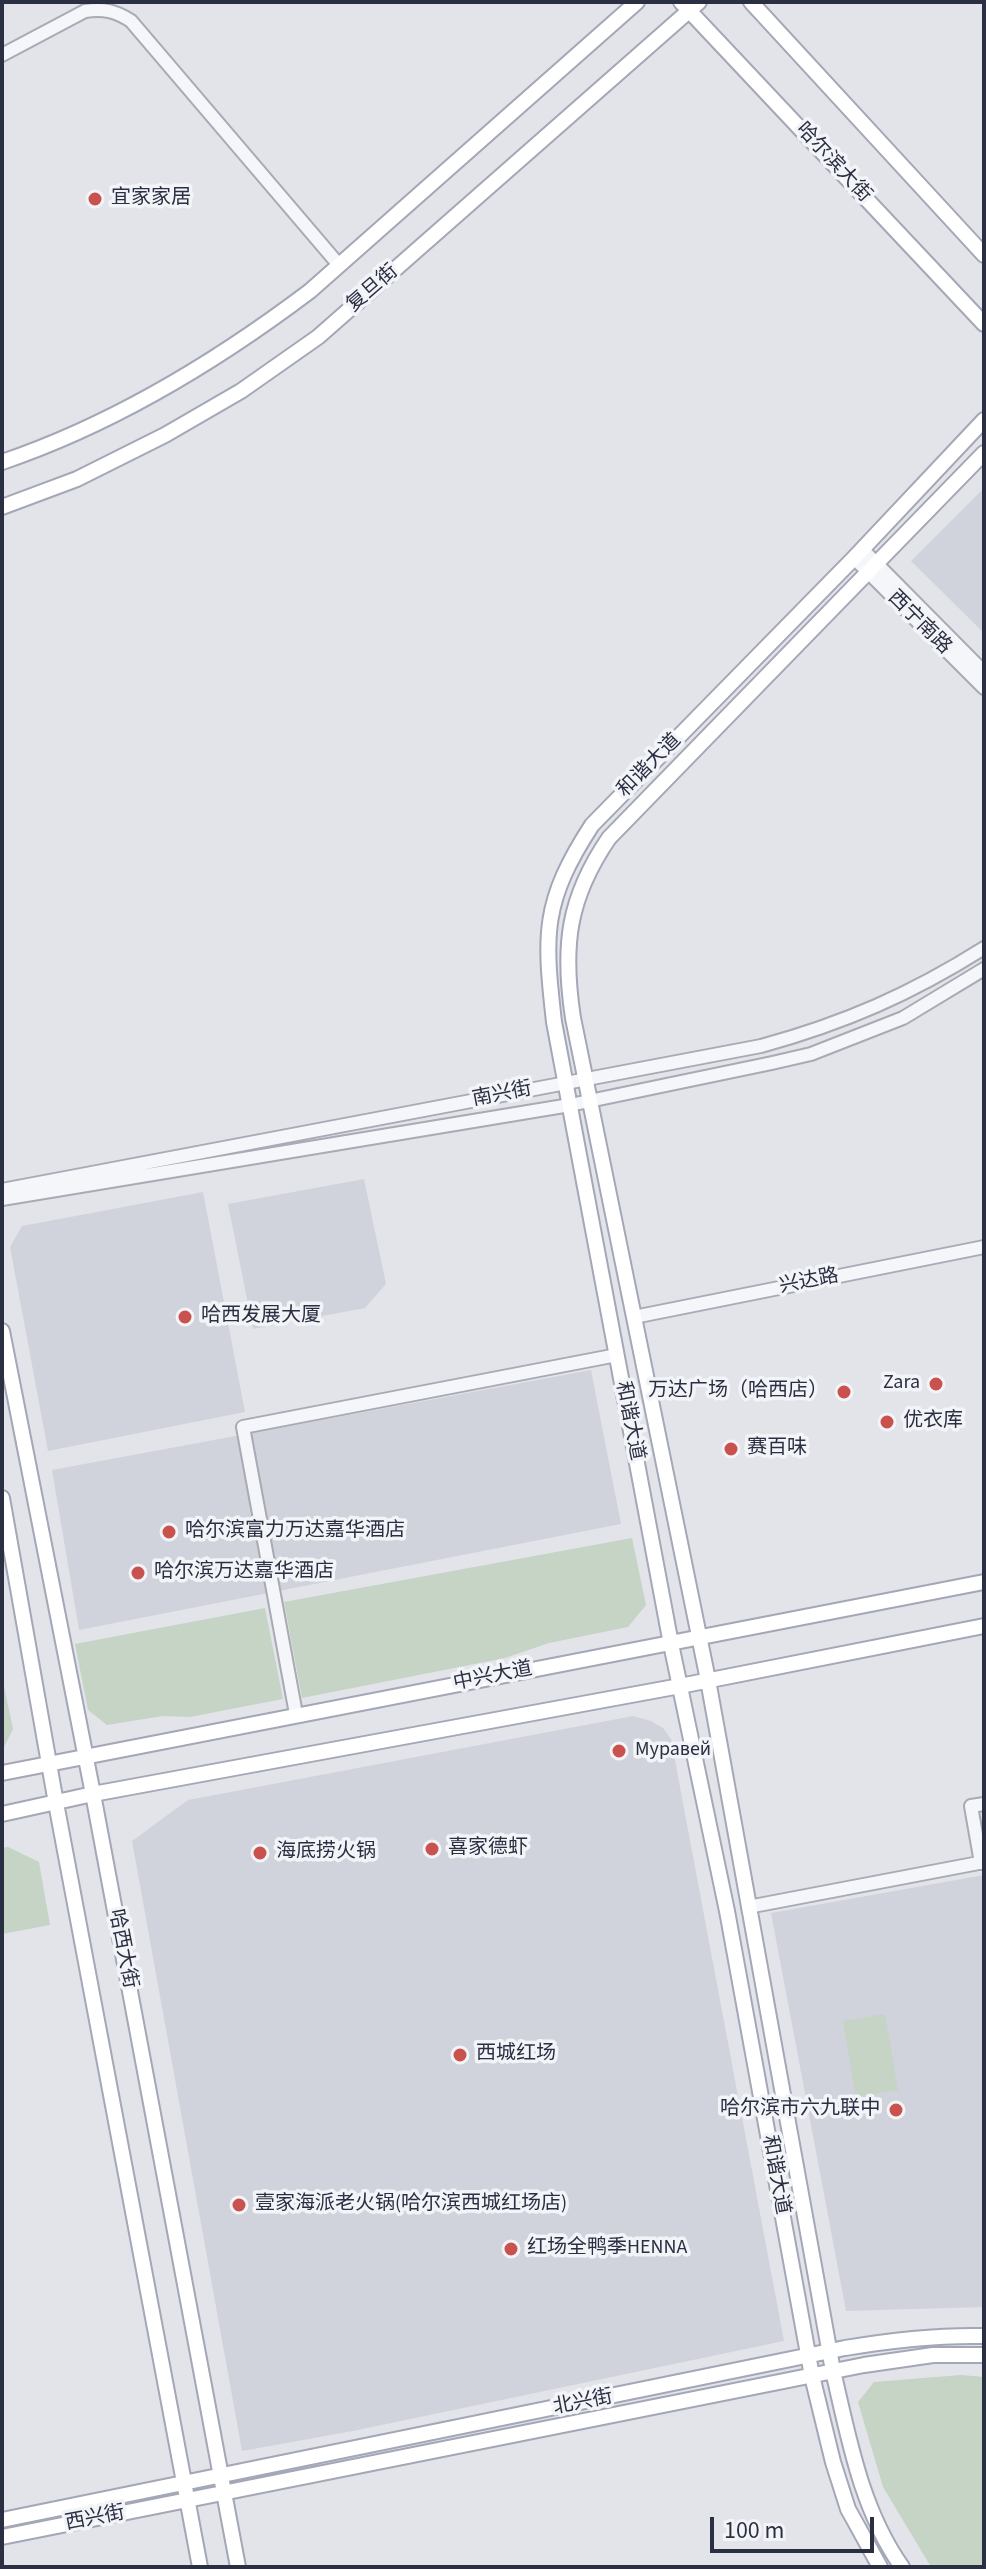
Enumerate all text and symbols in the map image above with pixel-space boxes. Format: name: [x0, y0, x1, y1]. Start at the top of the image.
street label: 哈尔滨大街: [790, 118, 876, 208]
place label: 宜家家居: [111, 187, 191, 211]
marker: 宜家家居: [86, 190, 104, 208]
street label: 复旦街: [342, 260, 404, 318]
street label: 西宁南路: [882, 586, 956, 660]
street label: 和谐大道: [613, 729, 687, 803]
street label: 南兴街: [470, 1077, 534, 1113]
street label: 兴达路: [777, 1264, 841, 1300]
place label: 哈西发展大厦: [201, 1305, 321, 1329]
marker: 哈西发展大厦: [176, 1308, 194, 1326]
place label: Zara: [883, 1372, 920, 1396]
marker: Zara: [927, 1375, 945, 1393]
street label: 和谐大道: [610, 1379, 648, 1463]
place label: 万达广场（哈西店）: [648, 1380, 828, 1404]
marker: 万达广场（哈西店）: [835, 1383, 853, 1401]
place label: 优衣库: [903, 1410, 963, 1434]
marker: 优衣库: [878, 1413, 896, 1431]
place label: 赛百味: [747, 1437, 807, 1461]
marker: 赛百味: [722, 1440, 740, 1458]
place label: 哈尔滨富力万达嘉华酒店: [185, 1520, 405, 1544]
marker: 哈尔滨富力万达嘉华酒店: [160, 1523, 178, 1541]
place label: 哈尔滨万达嘉华酒店: [154, 1561, 334, 1585]
marker: 哈尔滨万达嘉华酒店: [129, 1564, 147, 1582]
street label: 中兴大道: [451, 1658, 535, 1696]
place label: Муравей: [635, 1739, 711, 1763]
marker: Муравей: [610, 1742, 628, 1760]
place label: 喜家德虾: [448, 1837, 528, 1861]
marker: 喜家德虾: [423, 1840, 441, 1858]
place label: 海底捞火锅: [276, 1841, 376, 1865]
marker: 海底捞火锅: [251, 1844, 269, 1862]
street label: 哈西大街: [103, 1907, 141, 1991]
place label: 西城红场: [476, 2043, 556, 2067]
marker: 西城红场: [451, 2046, 469, 2064]
place label: 哈尔滨市六九联中: [720, 2098, 880, 2122]
marker: 哈尔滨市六九联中: [887, 2101, 905, 2119]
street label: 和谐大道: [756, 2134, 794, 2216]
place label: 壹家海派老火锅(哈尔滨西城红场店): [255, 2193, 567, 2217]
marker: 壹家海派老火锅(哈尔滨西城红场店): [230, 2196, 248, 2214]
place label: 红场全鸭季HENNA: [527, 2237, 687, 2261]
marker: 红场全鸭季HENNA: [502, 2240, 520, 2258]
street label: 北兴街: [551, 2385, 615, 2421]
street label: 西兴街: [63, 2501, 127, 2537]
scale bar: [714, 2501, 878, 2551]
text: 100 m: [724, 2513, 784, 2548]

